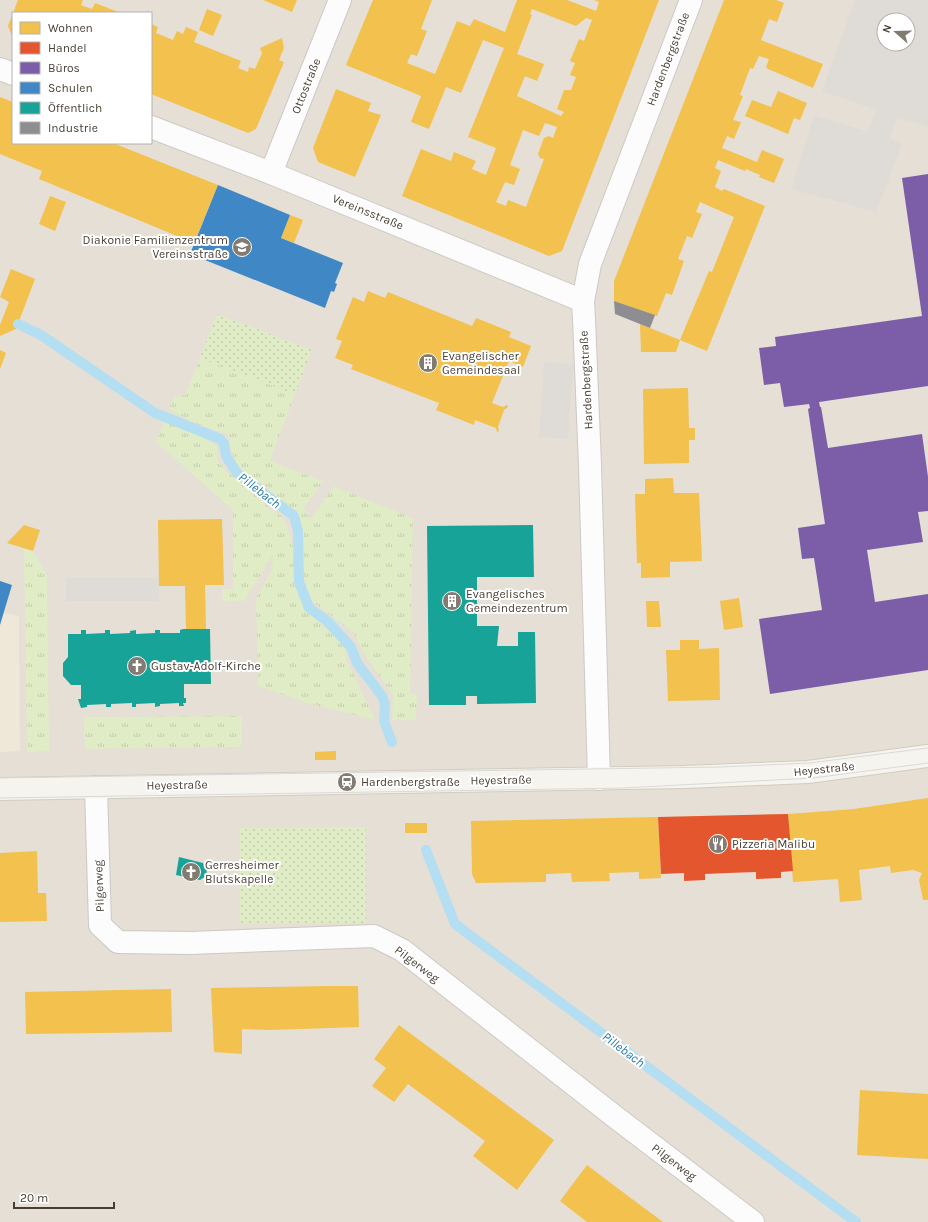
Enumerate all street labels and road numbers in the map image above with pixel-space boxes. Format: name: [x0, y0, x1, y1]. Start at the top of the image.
street label: Hardenbergstraße: [644, 10, 692, 108]
street label: Ottostraße: [289, 56, 323, 116]
street label: Vereinsstraße: [330, 191, 406, 233]
street label: Hardenbergstraße: [576, 330, 596, 430]
street label: Heyestraße: [793, 759, 855, 779]
street label: Heyestraße: [470, 772, 532, 788]
street label: Heyestraße: [146, 777, 208, 793]
street label: Pilgerweg: [91, 859, 107, 912]
street label: Pilgerweg: [392, 943, 442, 986]
street label: Pilgerweg: [649, 1141, 699, 1184]

